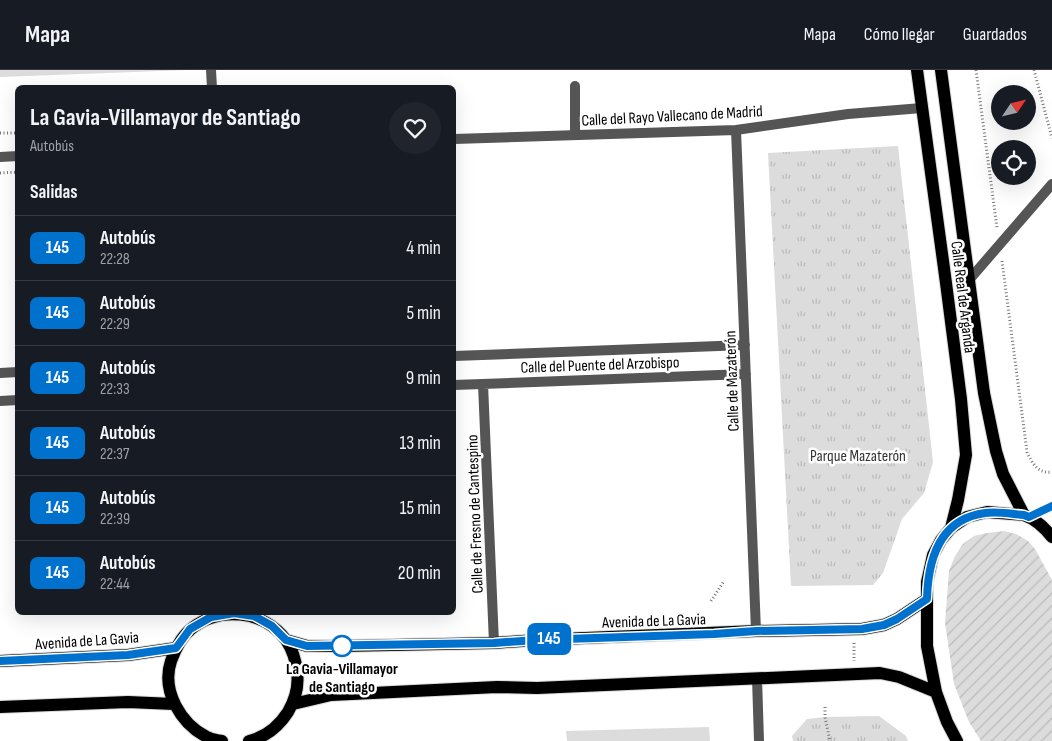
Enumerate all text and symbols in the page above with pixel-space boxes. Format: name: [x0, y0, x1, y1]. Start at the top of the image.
text: Mapa: [25, 20, 70, 49]
text: Mapa: [804, 24, 836, 45]
text: Cómo llegar: [864, 24, 935, 45]
text: Guardados: [963, 24, 1027, 45]
north arrow: [991, 85, 1036, 130]
map controls: [991, 85, 1036, 185]
button: heart: [389, 102, 441, 154]
street label: Calle del Rayo Vallecano de Madrid: [581, 102, 763, 131]
text: La Gavia-Villamayor de Santiago: [30, 103, 301, 132]
text: Autobús: [30, 137, 74, 156]
button: locate: [991, 140, 1036, 185]
text: Salidas: [30, 181, 78, 204]
text: Autobús: [100, 227, 156, 250]
text: 145: [46, 237, 69, 258]
text: 4 min: [406, 237, 441, 260]
street label: Calle Real de Arganda: [946, 240, 979, 354]
text: 22:28: [100, 250, 130, 269]
text: Autobús: [100, 292, 156, 315]
text: 145: [46, 302, 69, 323]
text: 5 min: [406, 302, 441, 325]
text: 22:29: [100, 315, 130, 334]
street label: Calle de Mazaterón: [721, 330, 744, 432]
street label: Calle del Puente del Arzobispo: [520, 353, 680, 378]
text: Autobús: [100, 357, 156, 380]
text: 145: [46, 367, 69, 388]
text: 9 min: [406, 367, 441, 390]
text: 22:33: [100, 380, 130, 399]
text: Autobús: [100, 422, 156, 445]
text: 145: [46, 432, 69, 453]
text: 13 min: [400, 432, 441, 455]
street label: Calle de Fresno de Cantespino: [463, 434, 488, 594]
text: 22:37: [100, 445, 129, 464]
park label: Parque Mazaterón: [810, 447, 906, 466]
text: Autobús: [100, 487, 156, 510]
text: 145: [46, 497, 69, 518]
text: 15 min: [400, 497, 441, 520]
text: 22:39: [100, 510, 130, 529]
text: Autobús: [100, 552, 156, 575]
text: 145: [46, 562, 69, 583]
text: 20 min: [398, 562, 441, 585]
text: 22:44: [100, 575, 130, 594]
street label: Avenida de La Gavia: [601, 610, 706, 633]
line badge: 145: [520, 623, 578, 655]
street label: Avenida de La Gavia: [34, 628, 140, 655]
text: 145: [537, 628, 561, 649]
marker: La Gavia-Villamayor de Santiago: [331, 635, 353, 657]
place label: La Gavia-Villamayor de Santiago: [286, 660, 398, 697]

